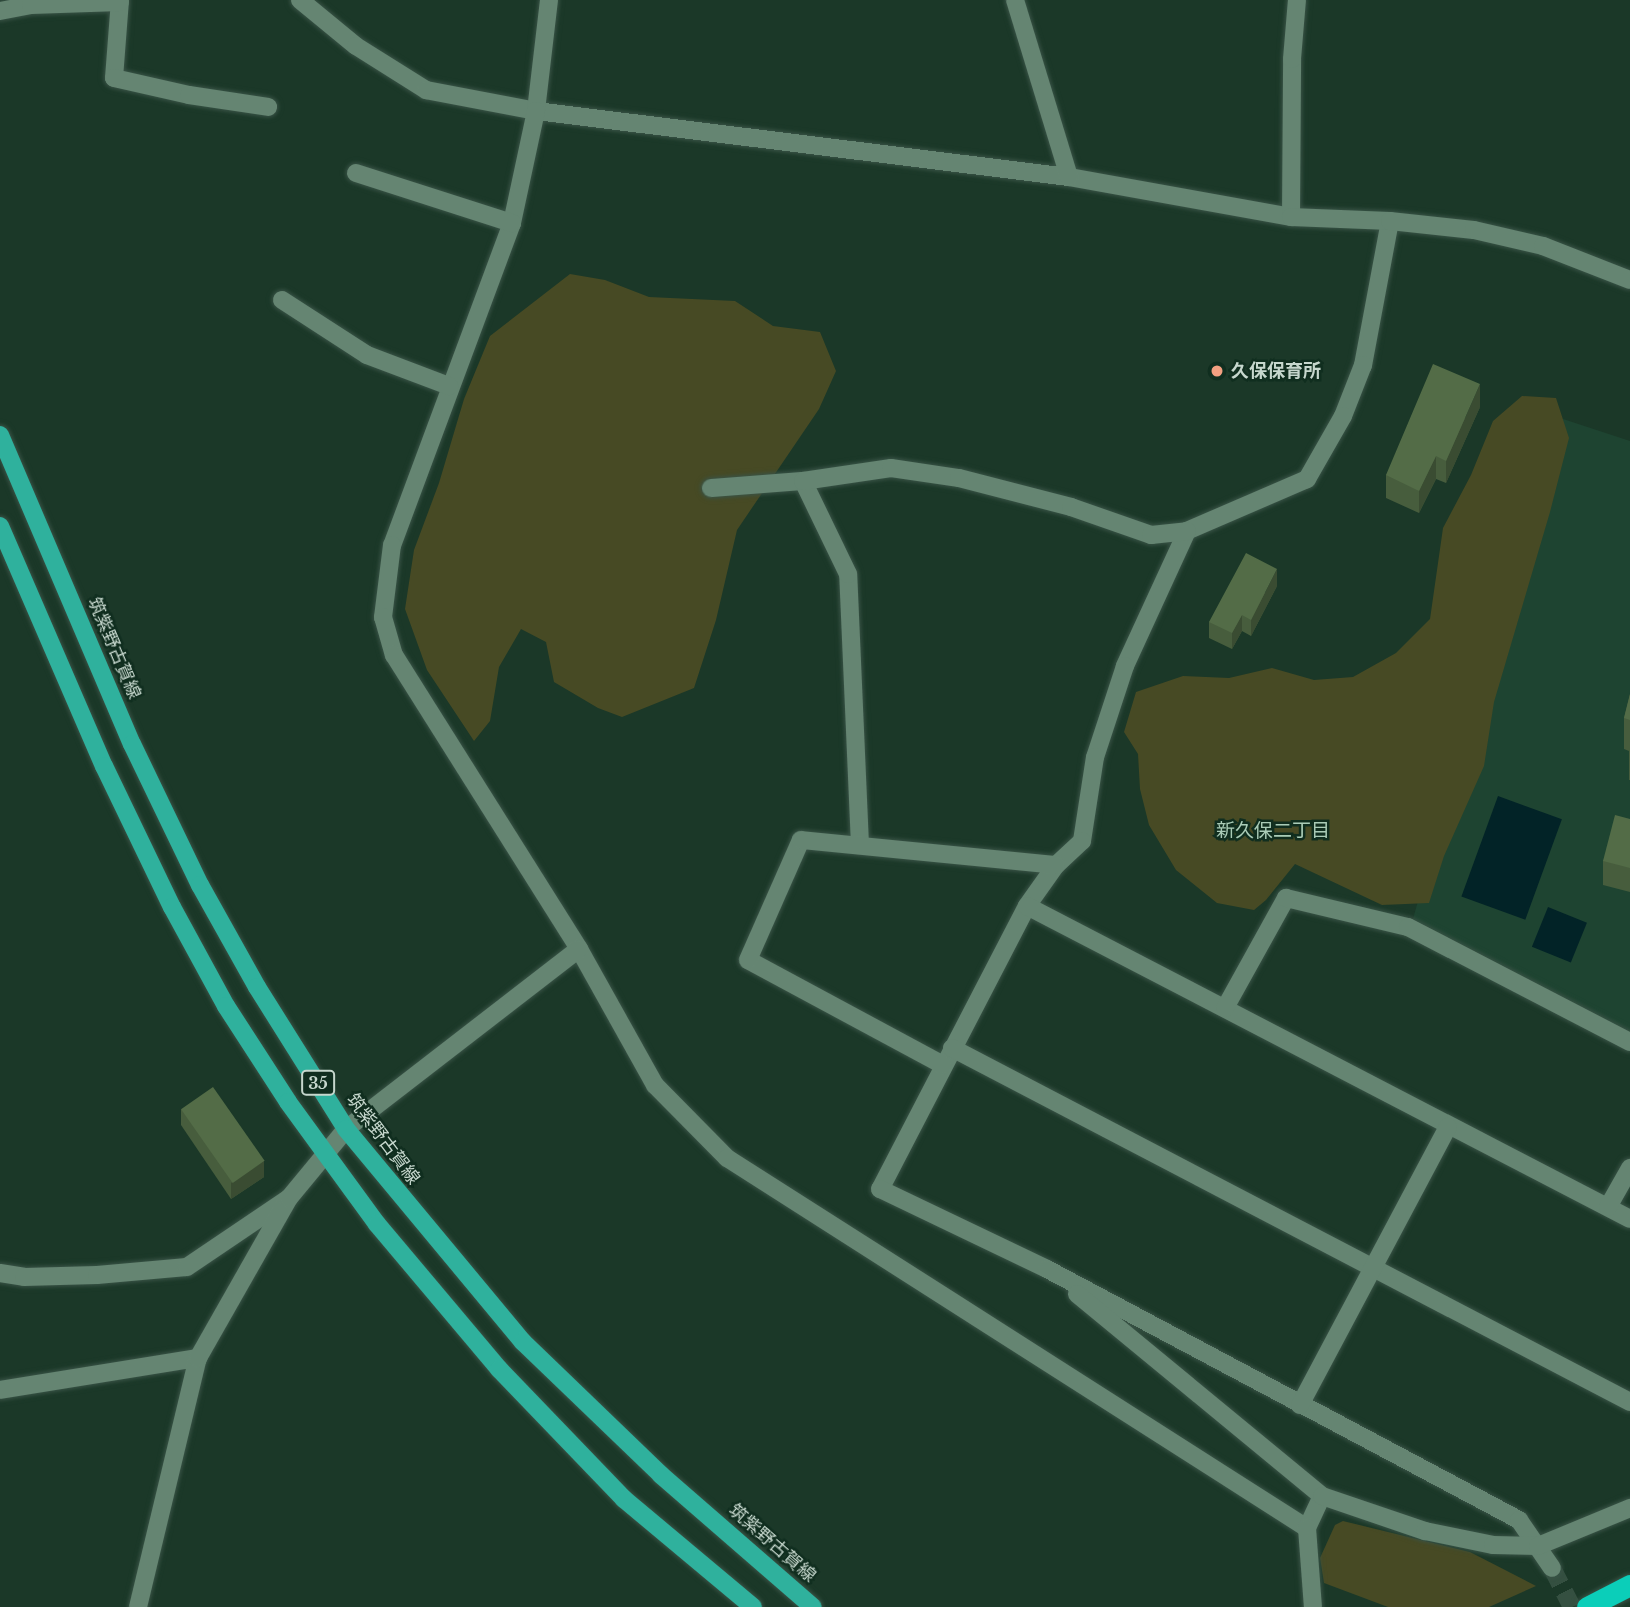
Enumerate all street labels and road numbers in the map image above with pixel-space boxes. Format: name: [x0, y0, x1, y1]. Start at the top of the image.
street label: 筑紫野古賀線: [83, 594, 145, 702]
road number: 35: [300, 1070, 336, 1096]
street label: 筑紫野古賀線: [342, 1089, 424, 1189]
street label: 筑紫野古賀線: [724, 1499, 820, 1587]

